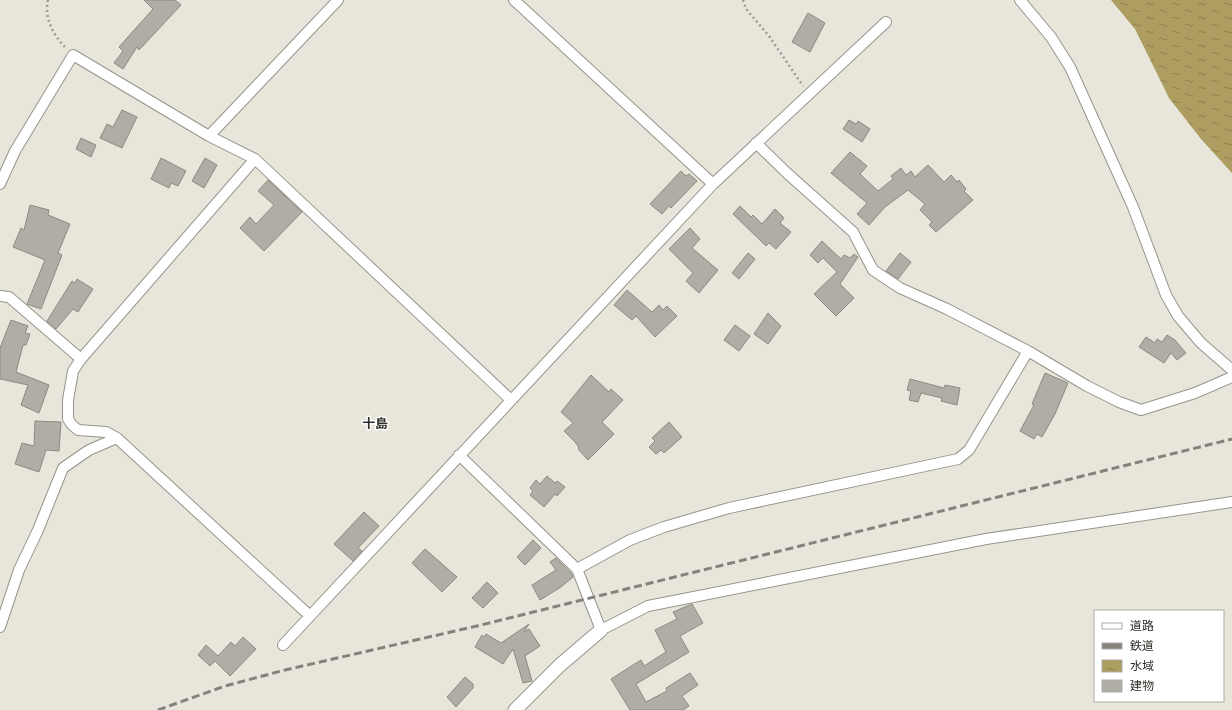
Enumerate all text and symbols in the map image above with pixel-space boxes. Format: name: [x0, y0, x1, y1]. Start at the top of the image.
district label: 十島: [362, 415, 388, 431]
legend: [1094, 610, 1224, 702]
text: 道路: [1130, 618, 1154, 633]
text: 鉄道: [1130, 638, 1154, 653]
text: 水域: [1130, 658, 1154, 673]
text: 建物: [1130, 678, 1154, 693]

